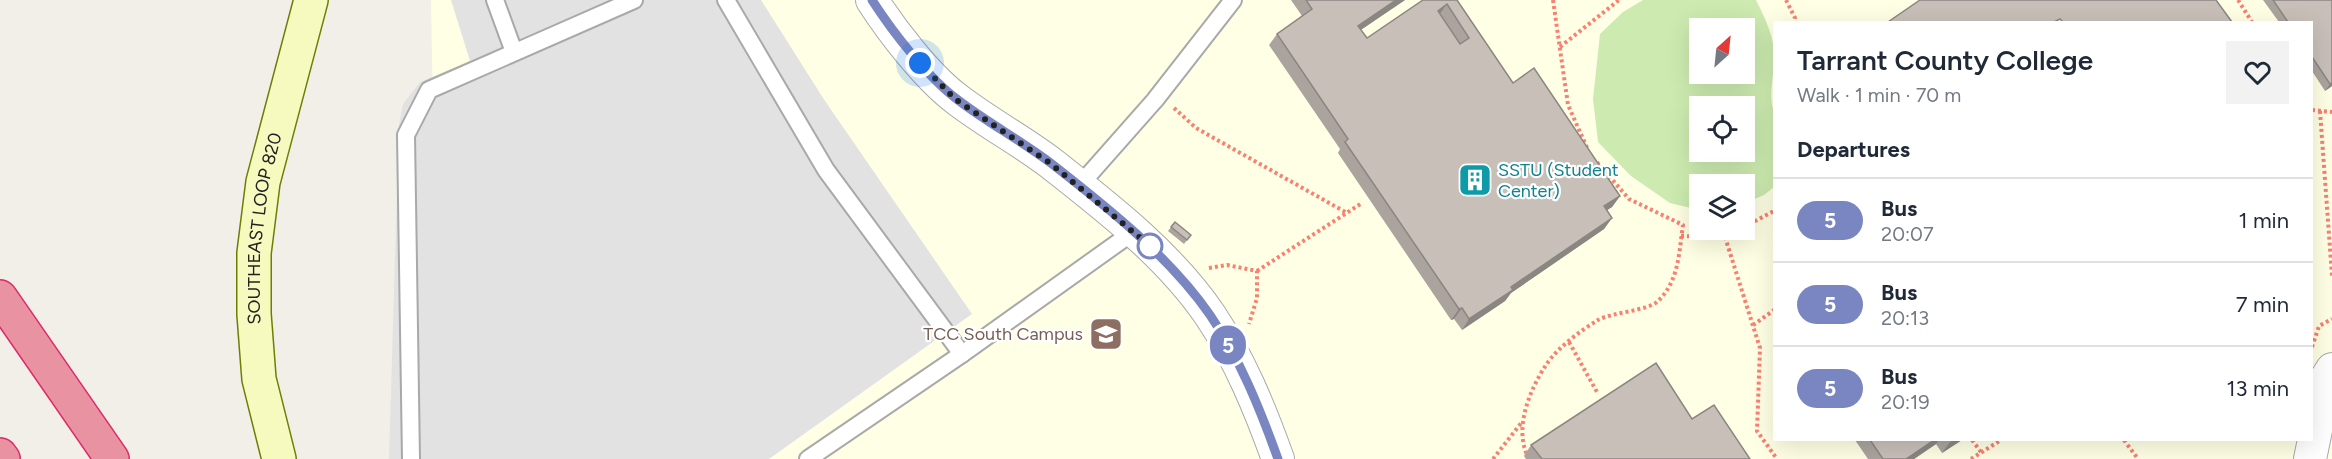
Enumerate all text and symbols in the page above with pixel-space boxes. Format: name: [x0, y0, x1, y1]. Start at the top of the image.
north arrow: [1689, 18, 1755, 84]
map controls: [1689, 18, 1755, 240]
button: heart: [2226, 41, 2289, 104]
text: Tarrant County College: [1797, 43, 2093, 77]
your location: [905, 48, 935, 78]
text: Walk · 1 min · 70 m: [1797, 83, 1961, 107]
button: locate: [1689, 96, 1755, 162]
street label: SOUTHEAST LOOP 820: [243, 130, 287, 325]
text: Departures: [1797, 136, 1910, 163]
place label: SSTU (Student Center): [1498, 159, 1619, 202]
building icon: SSTU (Student Center): [1457, 162, 1493, 198]
button: layers: [1689, 174, 1755, 240]
text: Bus: [1881, 195, 1917, 222]
text: 1 min: [2238, 207, 2289, 234]
text: 5: [1824, 208, 1836, 233]
text: 20:07: [1881, 222, 1934, 246]
unlabelled marker: [1137, 233, 1163, 259]
text: Bus: [1881, 279, 1917, 306]
text: 7 min: [2236, 291, 2289, 318]
text: 5: [1824, 292, 1836, 317]
text: 20:13: [1881, 306, 1929, 330]
school or university icon: TCC South Campus: [1088, 316, 1124, 352]
place label: TCC South Campus: [923, 323, 1083, 345]
line badge: 5: [1208, 326, 1248, 364]
text: 5: [1222, 333, 1234, 358]
text: Bus: [1881, 363, 1917, 390]
text: 13 min: [2226, 375, 2289, 402]
text: 5: [1824, 376, 1836, 401]
text: 20:19: [1881, 390, 1930, 414]

